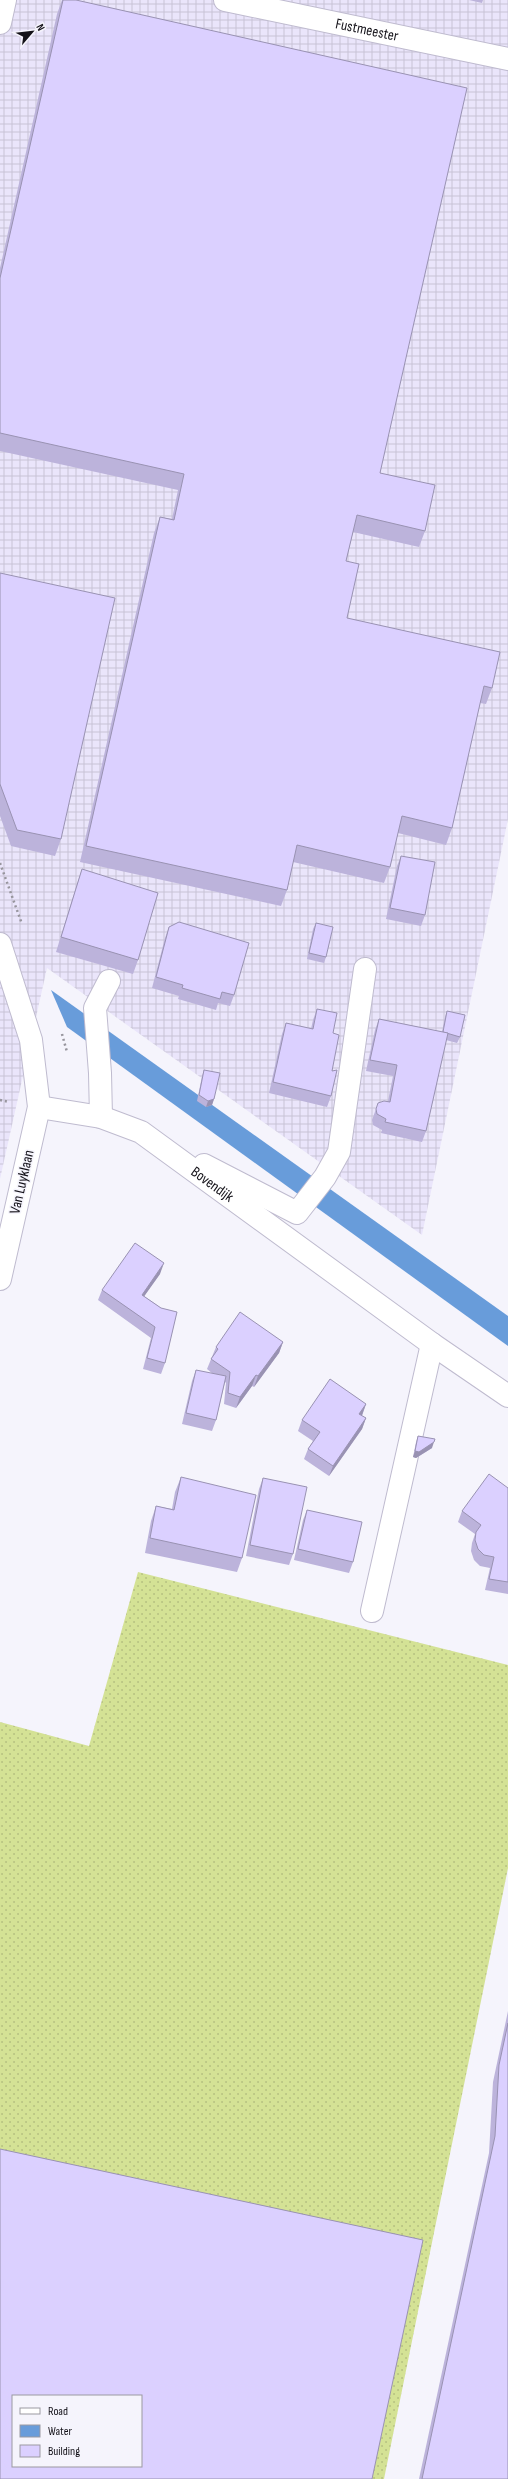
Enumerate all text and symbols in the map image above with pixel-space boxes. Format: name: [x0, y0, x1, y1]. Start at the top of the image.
north arrow: [12, 12, 52, 52]
street label: Fustmeester: [334, 14, 401, 46]
text: N: [33, 22, 48, 33]
street label: Van Luyklaan: [5, 1148, 39, 1216]
street label: Bovendijk: [187, 1162, 238, 1206]
legend: [12, 2395, 142, 2467]
text: Road: [48, 2404, 68, 2419]
text: Water: [48, 2424, 72, 2439]
text: Building: [48, 2444, 80, 2459]

